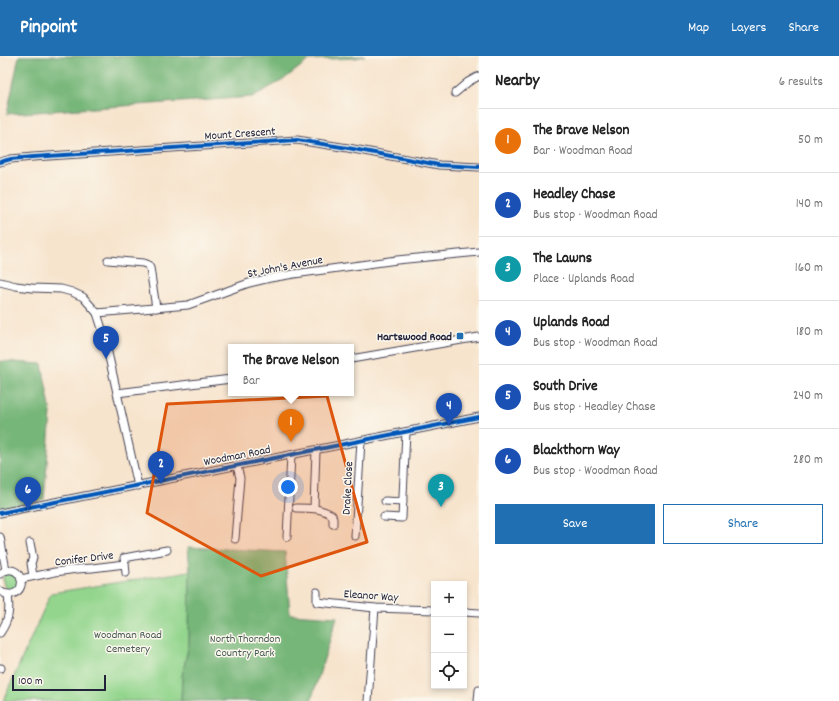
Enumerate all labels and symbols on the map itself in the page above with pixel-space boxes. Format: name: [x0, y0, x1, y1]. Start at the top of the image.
street label: Mount Crescent: [204, 123, 277, 145]
street label: St John's Avenue: [246, 252, 324, 283]
pin: 5: [93, 326, 119, 359]
place label: Hartswood Road: [377, 329, 452, 346]
marker: Hartswood Road: [455, 331, 465, 341]
pin: 4: [436, 393, 462, 426]
pin: 1: [278, 409, 304, 442]
street label: Woodman Road: [202, 442, 272, 471]
pin: 2: [148, 451, 174, 484]
street label: Drake Close: [339, 461, 358, 515]
pin: 3: [428, 474, 454, 507]
pin: 6: [15, 477, 41, 510]
your location: [278, 477, 298, 497]
street label: Conifer Drive: [54, 547, 114, 572]
street label: Eleanor Way: [343, 586, 400, 607]
park label: Woodman Road Cemetery: [94, 627, 162, 658]
park label: North Thorndon Country Park: [210, 631, 281, 662]
scale bar: [12, 673, 106, 692]

